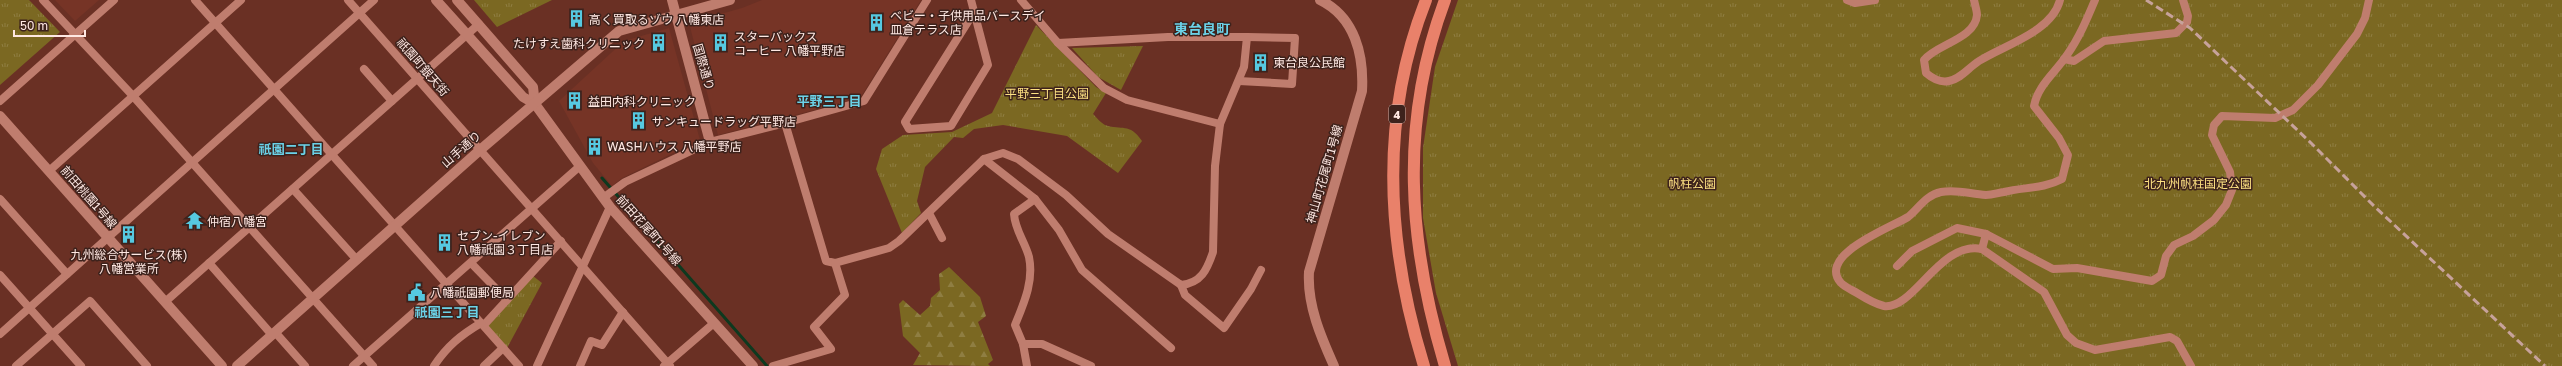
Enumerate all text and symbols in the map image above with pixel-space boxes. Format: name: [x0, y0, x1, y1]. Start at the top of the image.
place label: ベビー・子供用品バースデイ 皿倉テラス店: [890, 8, 1045, 37]
building icon: 高く買取るゾウ 八幡東店: [566, 9, 586, 29]
scale bar: [14, 12, 85, 38]
place label: 高く買取るゾウ 八幡東店: [589, 12, 724, 27]
building icon: ベビー・子供用品バースデイ 皿倉テラス店: [867, 12, 887, 32]
text: 50 m: [20, 18, 48, 33]
district label: 東台良町: [1174, 20, 1230, 37]
place label: スターバックス コーヒー 八幡平野店: [734, 29, 845, 58]
building icon: たけすえ歯科クリニック: [648, 33, 668, 53]
building icon: スターバックス コーヒー 八幡平野店: [711, 33, 731, 53]
street label: 祇園町銀天街: [394, 35, 452, 99]
place label: たけすえ歯科クリニック: [513, 36, 645, 51]
street label: 国際通り: [690, 42, 718, 92]
building icon: 東台良公民館: [1250, 52, 1270, 72]
place label: 東台良公民館: [1273, 55, 1345, 70]
park label: 平野三丁目公園: [1005, 86, 1089, 101]
building icon: 益田内科クリニック: [565, 91, 585, 111]
district label: 平野三丁目: [796, 93, 862, 109]
place label: 益田内科クリニック: [588, 94, 696, 109]
road number: 4: [1389, 105, 1405, 123]
building icon: サンキュードラッグ平野店: [629, 111, 649, 131]
place label: サンキュードラッグ平野店: [652, 114, 796, 129]
street label: 神山町花尾町1号線: [1303, 123, 1345, 225]
street label: 山手通り: [438, 128, 484, 170]
building icon: WASHハウス 八幡平野店: [584, 136, 604, 156]
place label: WASHハウス 八幡平野店: [607, 139, 742, 154]
district label: 祇園二丁目: [258, 141, 324, 157]
street label: 前田桃園1号線: [58, 163, 120, 231]
park label: 帆柱公園: [1668, 176, 1716, 191]
park label: 北九州帆柱国定公園: [2144, 176, 2252, 191]
street label: 前田花尾町1号線: [613, 192, 685, 268]
temple icon: 仲宿八幡宮: [184, 211, 204, 231]
place label: 仲宿八幡宮: [207, 214, 267, 229]
building icon: 九州総合サービス(株) 八幡営業所: [119, 225, 139, 245]
place label: セブン-イレブン 八幡祇園３丁目店: [457, 228, 553, 257]
building icon: セブン-イレブン 八幡祇園３丁目店: [434, 232, 454, 252]
place label: 九州総合サービス(株) 八幡営業所: [70, 247, 188, 276]
public building icon: 八幡祇園郵便局: [407, 282, 427, 302]
place label: 八幡祇園郵便局: [430, 285, 514, 300]
district label: 祇園三丁目: [414, 304, 480, 320]

